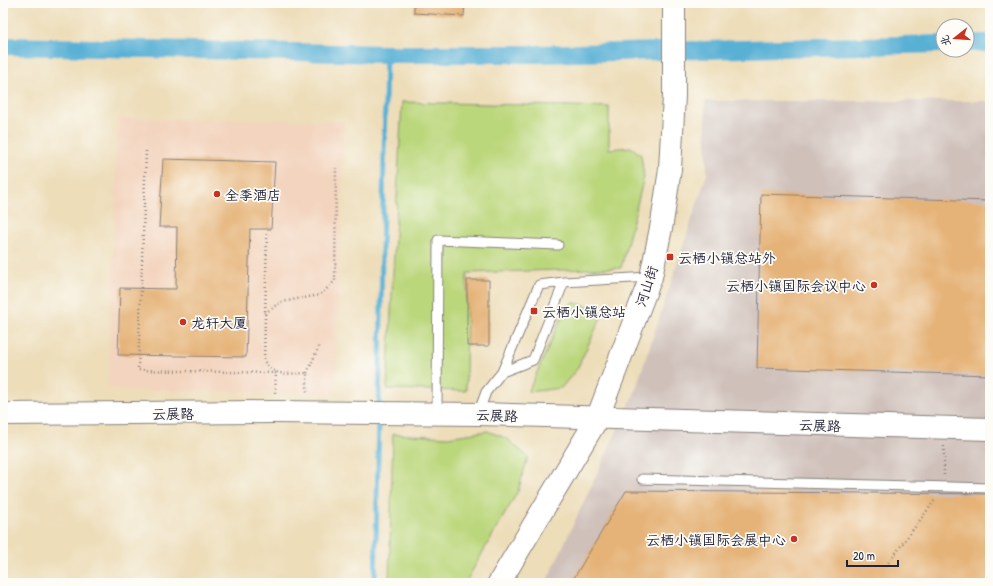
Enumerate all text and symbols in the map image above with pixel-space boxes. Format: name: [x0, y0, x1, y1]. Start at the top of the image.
north arrow: [935, 18, 975, 58]
text: 北: [937, 34, 954, 48]
place label: 全季酒店: [225, 185, 281, 204]
marker: 全季酒店: [212, 189, 222, 199]
place label: 云栖小镇总站外: [678, 248, 776, 267]
marker: 云栖小镇总站外: [665, 252, 675, 262]
street label: 河山街: [630, 263, 662, 309]
place label: 云栖小镇国际会议中心: [726, 276, 866, 295]
marker: 云栖小镇国际会议中心: [869, 280, 879, 290]
place label: 云栖小镇总站: [542, 302, 626, 321]
marker: 云栖小镇总站: [529, 306, 539, 316]
place label: 龙轩大厦: [191, 313, 247, 332]
marker: 龙轩大厦: [178, 317, 188, 327]
street label: 云展路: [152, 404, 194, 423]
street label: 云展路: [476, 405, 518, 425]
street label: 云展路: [799, 415, 841, 435]
place label: 云栖小镇国际会展中心: [646, 530, 786, 549]
marker: 云栖小镇国际会展中心: [789, 534, 799, 544]
scale bar: [847, 542, 898, 568]
text: 20 m: [853, 547, 875, 564]

